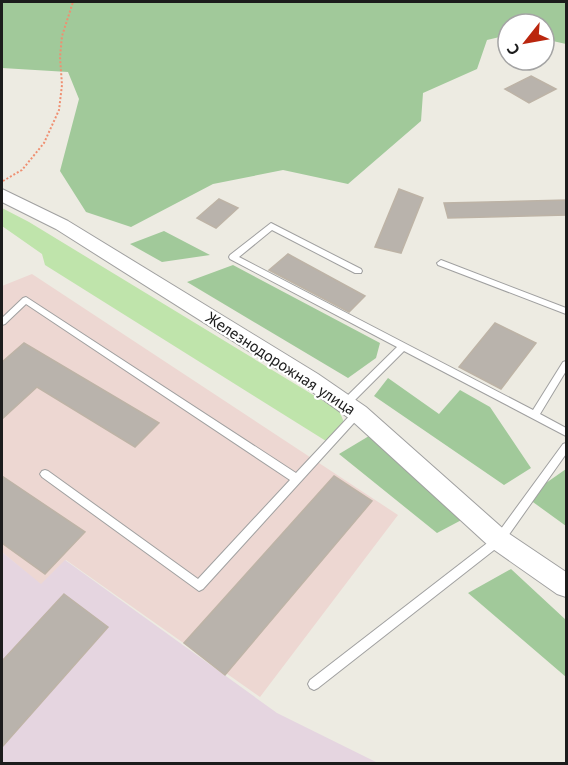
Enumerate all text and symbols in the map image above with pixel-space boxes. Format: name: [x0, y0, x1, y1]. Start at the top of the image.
north arrow: [496, 12, 556, 72]
text: С: [502, 41, 524, 59]
street label: Железнодорожная улица: [202, 307, 360, 419]

